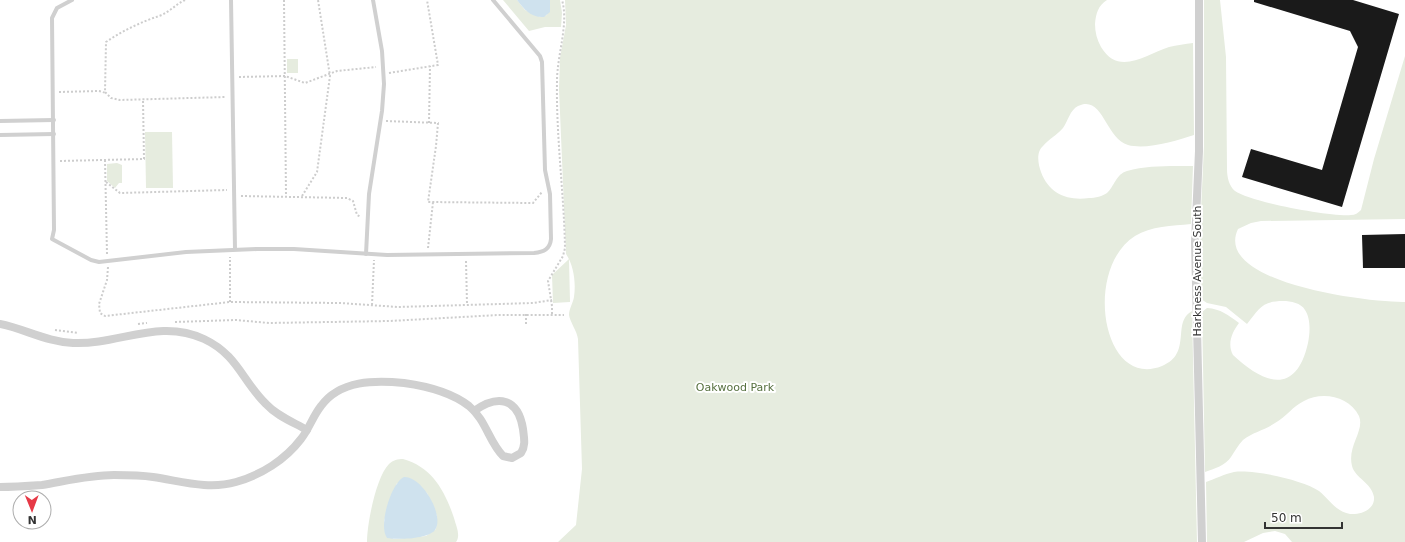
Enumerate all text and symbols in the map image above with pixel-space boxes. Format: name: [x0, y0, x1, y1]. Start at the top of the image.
street label: Harkness Avenue South: [1191, 206, 1204, 336]
park label: Oakwood Park: [696, 381, 775, 394]
north arrow: [12, 490, 52, 530]
scale bar: [1265, 504, 1342, 530]
text: 50 m: [1271, 511, 1302, 525]
text: N: [27, 513, 37, 526]

